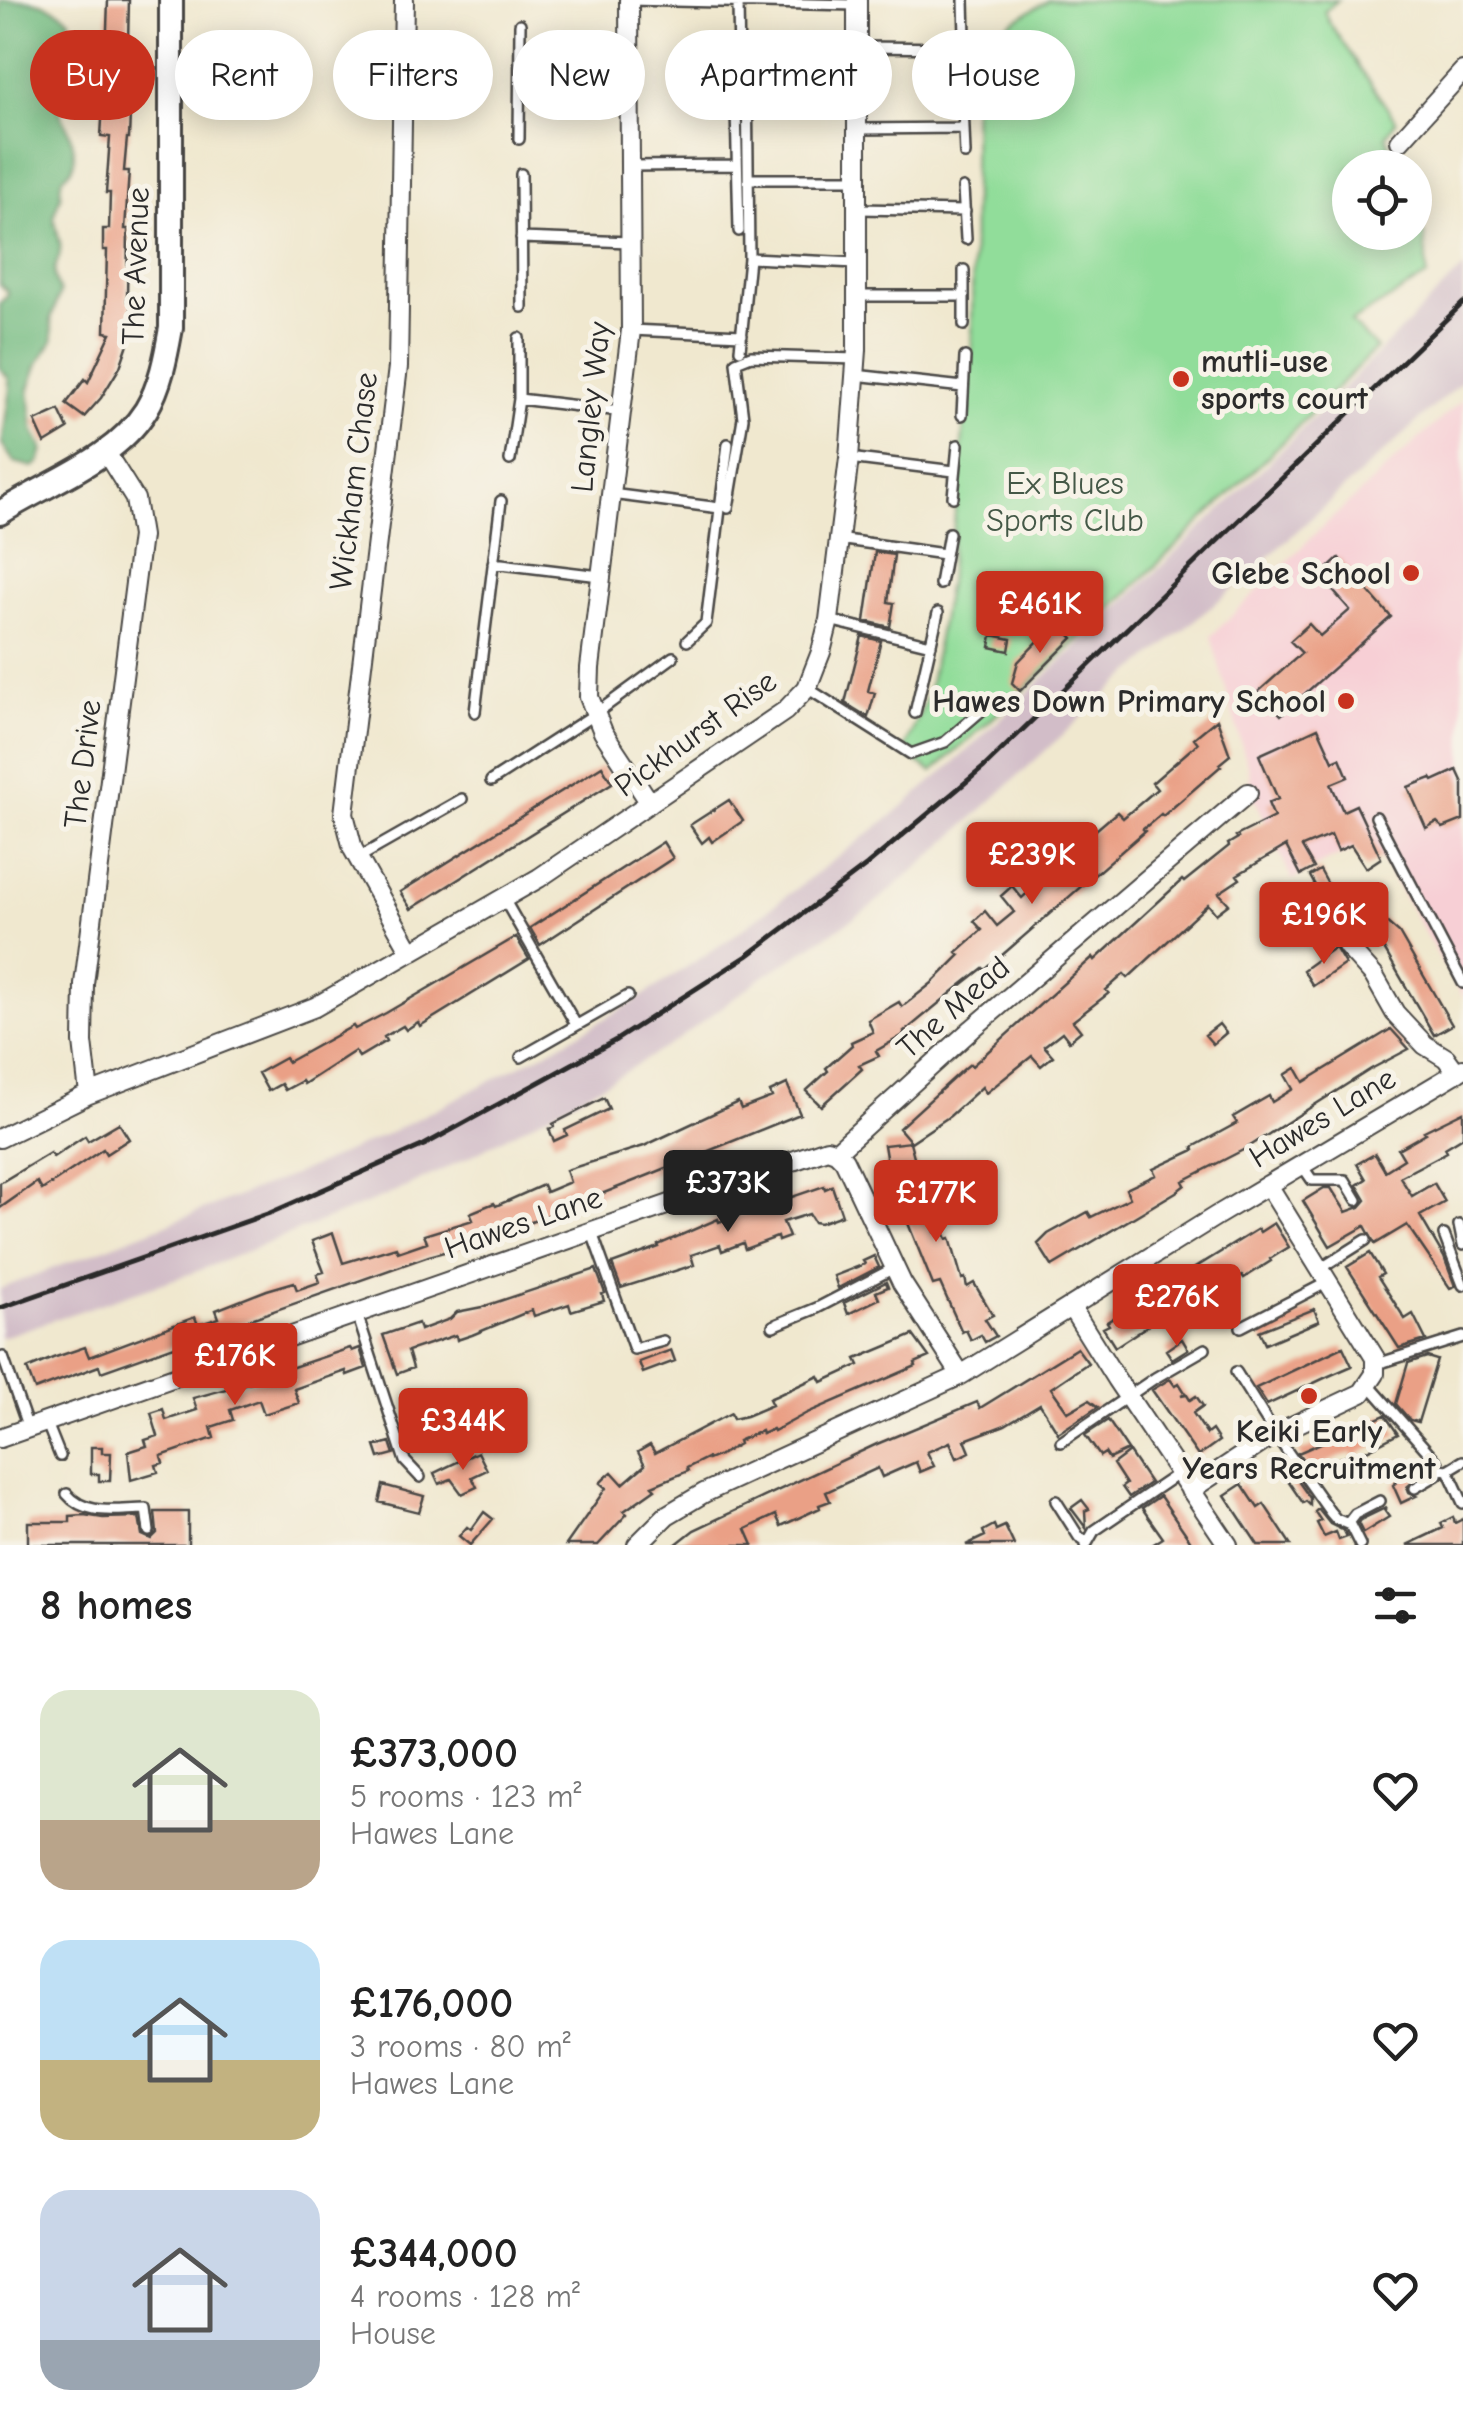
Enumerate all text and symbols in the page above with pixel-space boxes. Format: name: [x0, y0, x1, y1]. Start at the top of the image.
chip: Buy: [30, 30, 155, 120]
chip: Rent: [175, 30, 313, 120]
chip: Filters: [333, 30, 493, 120]
chip: New: [513, 30, 645, 120]
chip: Apartment: [665, 30, 892, 120]
chip: House: [912, 30, 1075, 120]
map controls: [1332, 150, 1432, 250]
button: locate: [1332, 150, 1432, 250]
street label: The Avenue: [114, 186, 157, 346]
street label: Langley Way: [563, 319, 618, 494]
place label: mutli-use sports court: [1201, 343, 1368, 417]
marker: mutli-use sports court: [1170, 368, 1192, 390]
street label: Wickham Chase: [322, 370, 385, 592]
park label: Ex Blues Sports Club: [986, 465, 1144, 539]
place label: Glebe School: [1211, 555, 1391, 592]
marker: Glebe School: [1400, 562, 1422, 584]
pin: £461K: [970, 571, 1110, 656]
text: £461K: [998, 585, 1082, 622]
street label: Pickhurst Rise: [607, 662, 783, 805]
place label: Hawes Down Primary School: [932, 683, 1326, 720]
marker: Hawes Down Primary School: [1335, 690, 1357, 712]
street label: The Drive: [56, 698, 109, 831]
pin: £239K: [962, 822, 1102, 907]
text: £239K: [988, 836, 1076, 873]
pin: £196K: [1254, 882, 1394, 967]
text: £196K: [1281, 896, 1367, 933]
street label: The Mead: [890, 949, 1017, 1066]
street label: Hawes Lane: [1242, 1059, 1402, 1176]
pin: £373K: [658, 1150, 798, 1235]
pin: £177K: [866, 1160, 1006, 1245]
text: £373K: [685, 1164, 771, 1201]
text: £177K: [896, 1174, 976, 1211]
street label: Hawes Lane: [440, 1178, 607, 1267]
pin: £276K: [1107, 1264, 1247, 1349]
text: £276K: [1135, 1278, 1219, 1315]
pin: £176K: [165, 1323, 305, 1408]
text: £176K: [194, 1337, 276, 1374]
marker: Keiki Early Years Recruitment: [1298, 1385, 1320, 1407]
pin: £344K: [393, 1388, 533, 1473]
text: £344K: [421, 1402, 505, 1439]
place label: Keiki Early Years Recruitment: [1183, 1413, 1436, 1487]
icon: filters: [1368, 1578, 1423, 1633]
text: 8 homes: [40, 1581, 192, 1630]
text: £373,000: [350, 1729, 518, 1778]
icon: home: [120, 1730, 240, 1850]
icon: heart: [1368, 1763, 1423, 1818]
text: 5 rooms · 123 m²: [350, 1778, 582, 1815]
text: Hawes Lane: [350, 1815, 514, 1852]
text: £176,000: [350, 1979, 513, 2028]
icon: home: [120, 1980, 240, 2100]
icon: heart: [1368, 2013, 1423, 2068]
text: 3 rooms · 80 m²: [350, 2028, 571, 2065]
text: Hawes Lane: [350, 2065, 514, 2102]
text: £344,000: [350, 2229, 518, 2278]
icon: home: [120, 2230, 240, 2350]
icon: heart: [1368, 2263, 1423, 2318]
text: 4 rooms · 128 m²: [350, 2278, 580, 2315]
text: House: [350, 2315, 436, 2352]

